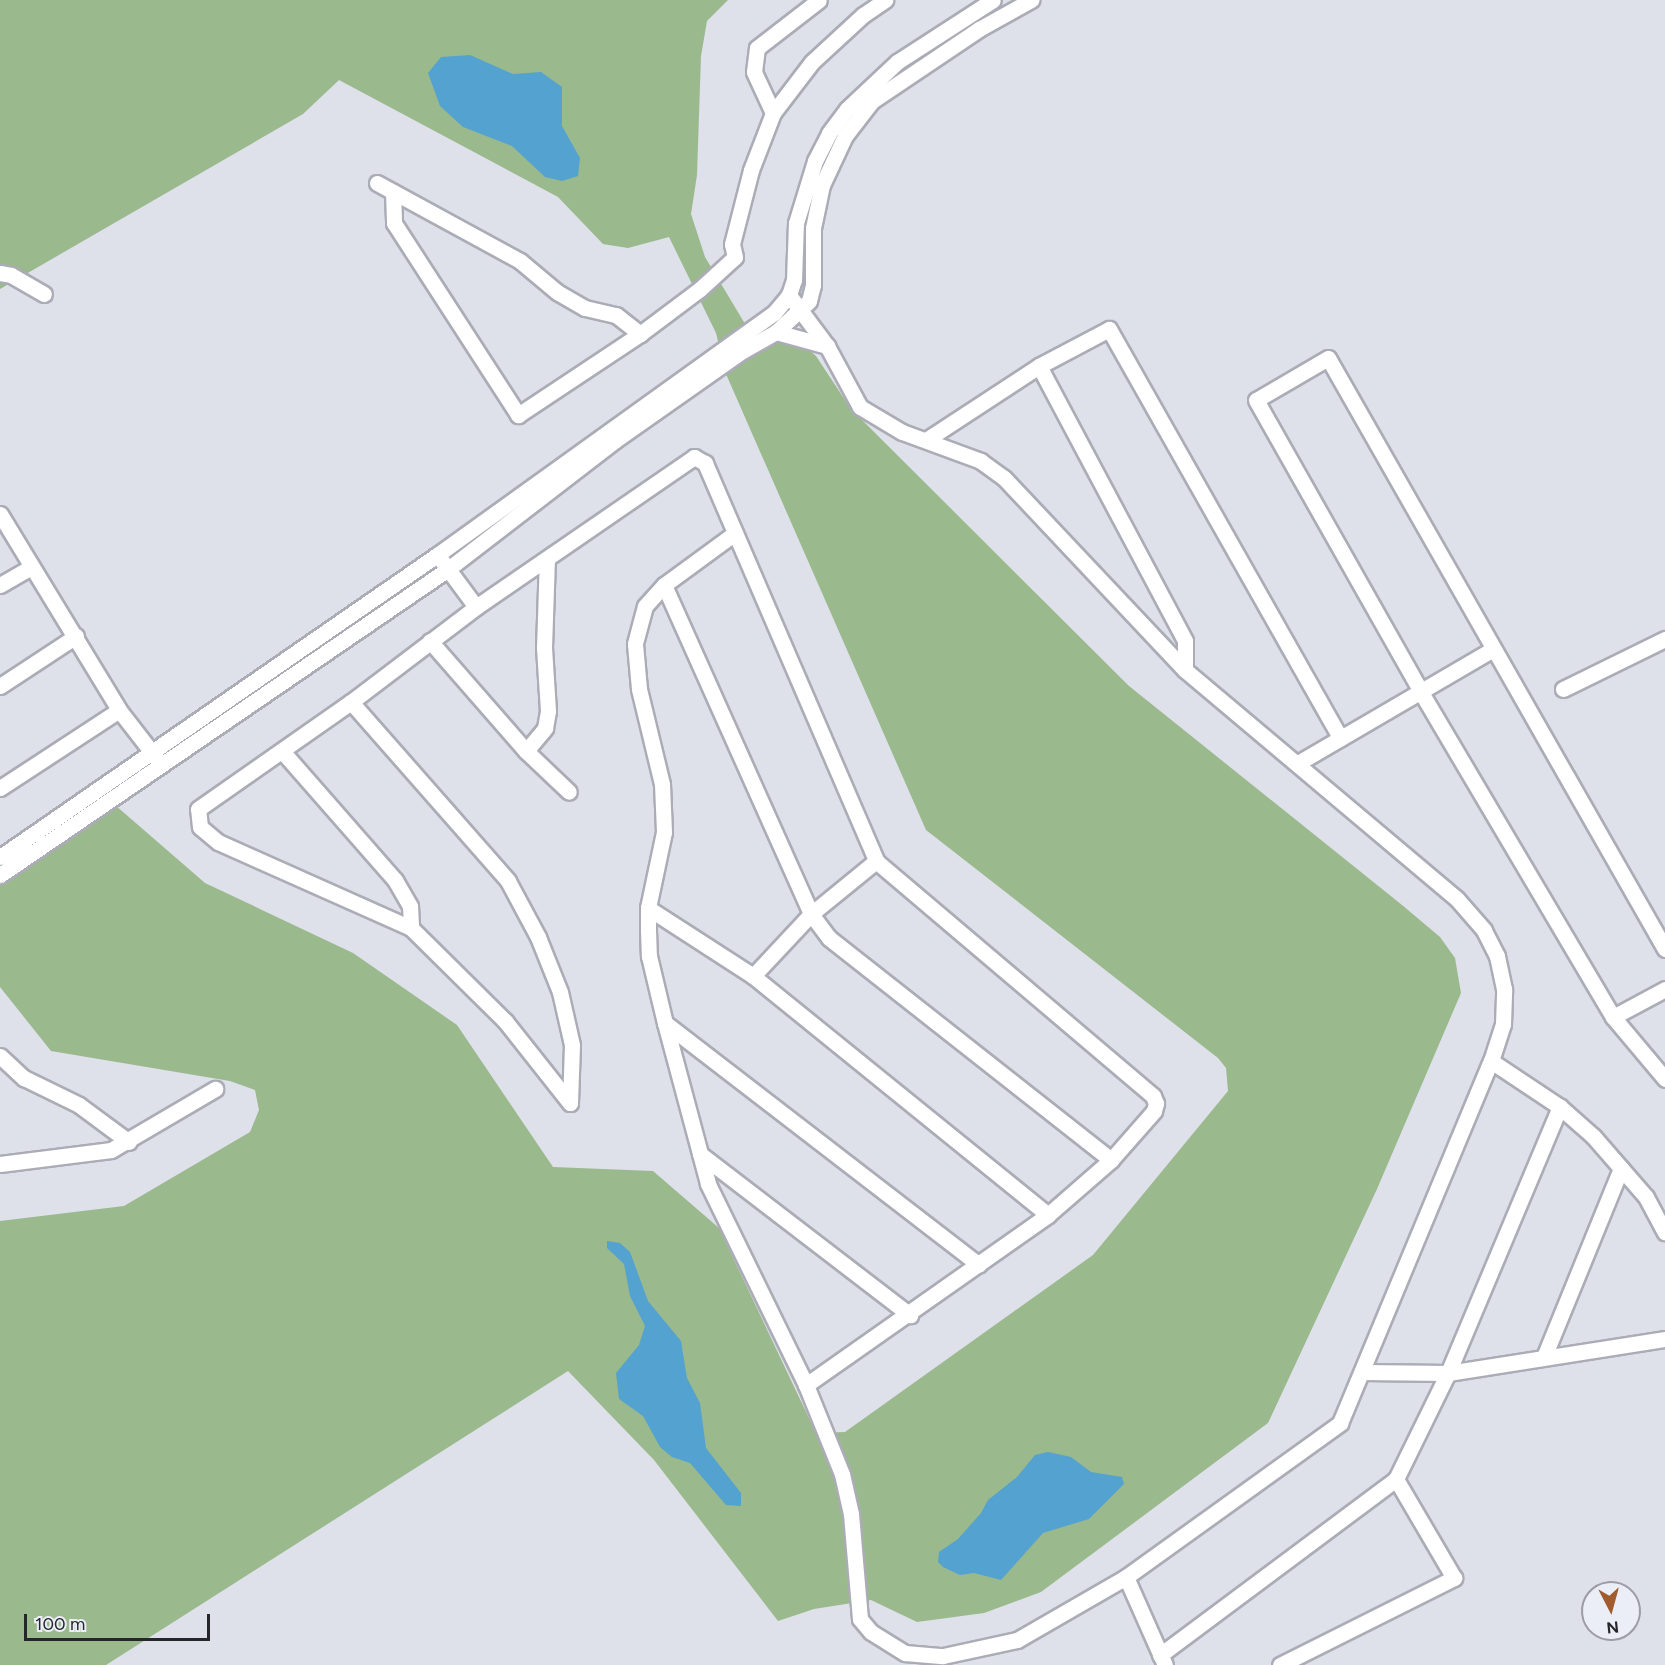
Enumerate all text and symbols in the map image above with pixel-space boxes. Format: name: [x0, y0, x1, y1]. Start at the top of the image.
north arrow: [1581, 1581, 1641, 1641]
scale bar: [27, 1602, 213, 1640]
text: 100 m: [35, 1613, 85, 1635]
text: N: [1606, 1617, 1620, 1638]

